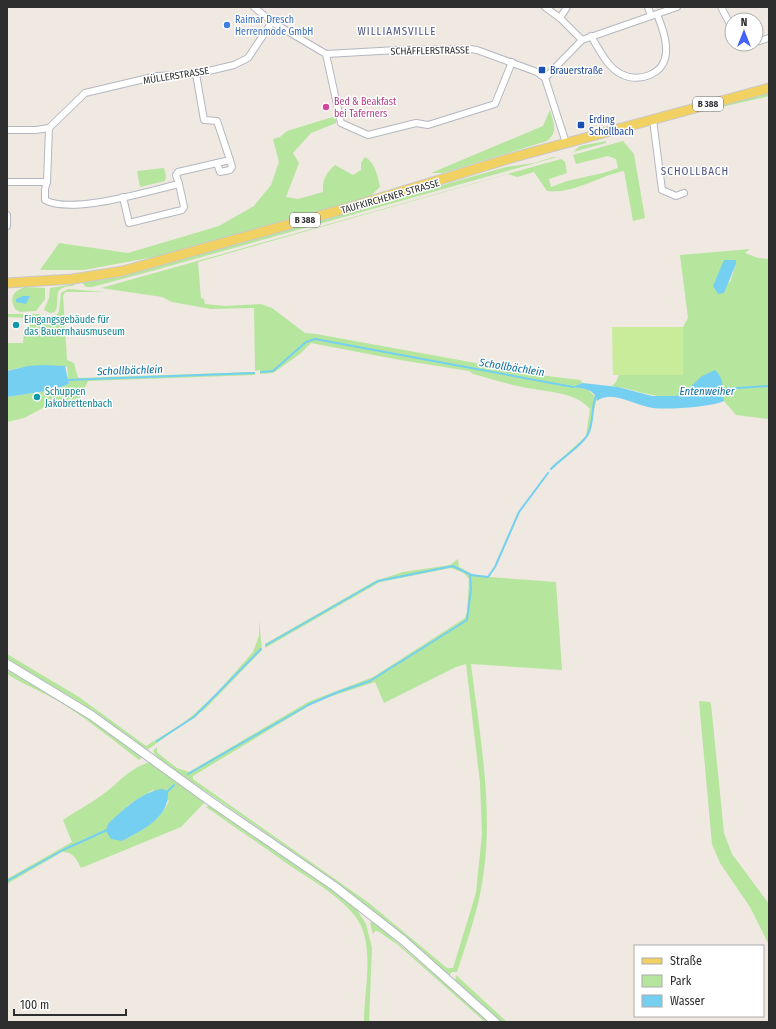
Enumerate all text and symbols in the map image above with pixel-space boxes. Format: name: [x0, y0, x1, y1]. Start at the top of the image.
north arrow: [724, 12, 764, 52]
place label: Raimar Dresch Herrenmode GmbH: [235, 14, 313, 38]
text: N: [741, 16, 747, 29]
marker: Raimar Dresch Herrenmode GmbH: [222, 20, 232, 30]
district label: WILLIAMSVILLE: [358, 25, 436, 38]
street label: SCHÄFFLERSTRASSE: [390, 43, 470, 58]
street label: MÜLLERSTRASSE: [142, 64, 210, 87]
marker: Brauerstraße: [537, 65, 547, 75]
place label: Brauerstraße: [550, 65, 603, 77]
place label: Bed & Beakfast bei Taferners: [334, 96, 397, 120]
road number: B 388: [693, 97, 723, 111]
marker: Bed & Beakfast bei Taferners: [321, 102, 331, 112]
place label: Erding Schollbach: [589, 114, 634, 138]
marker: Erding Schollbach: [576, 120, 586, 130]
district label: SCHOLLBACH: [661, 165, 729, 178]
street label: TAUFKIRCHENER STRASSE: [340, 177, 441, 217]
road number: B 388: [290, 213, 320, 227]
place label: Eingangsgebäude für das Bauernhausmuseum: [24, 314, 125, 338]
marker: Eingangsgebäude für das Bauernhausmuseum: [11, 320, 21, 330]
water label: Schollbächlein: [477, 356, 546, 379]
water label: Schollbächlein: [96, 363, 163, 378]
water label: Entenweiher: [679, 385, 736, 398]
place label: Schuppen Jakobrettenbach: [45, 386, 112, 410]
marker: Schuppen Jakobrettenbach: [32, 392, 42, 402]
legend: [634, 945, 764, 1017]
text: Straße: [670, 954, 702, 968]
text: Park: [670, 974, 692, 988]
scale bar: [14, 991, 126, 1017]
text: Wasser: [670, 994, 705, 1008]
text: 100 m: [20, 998, 49, 1012]

